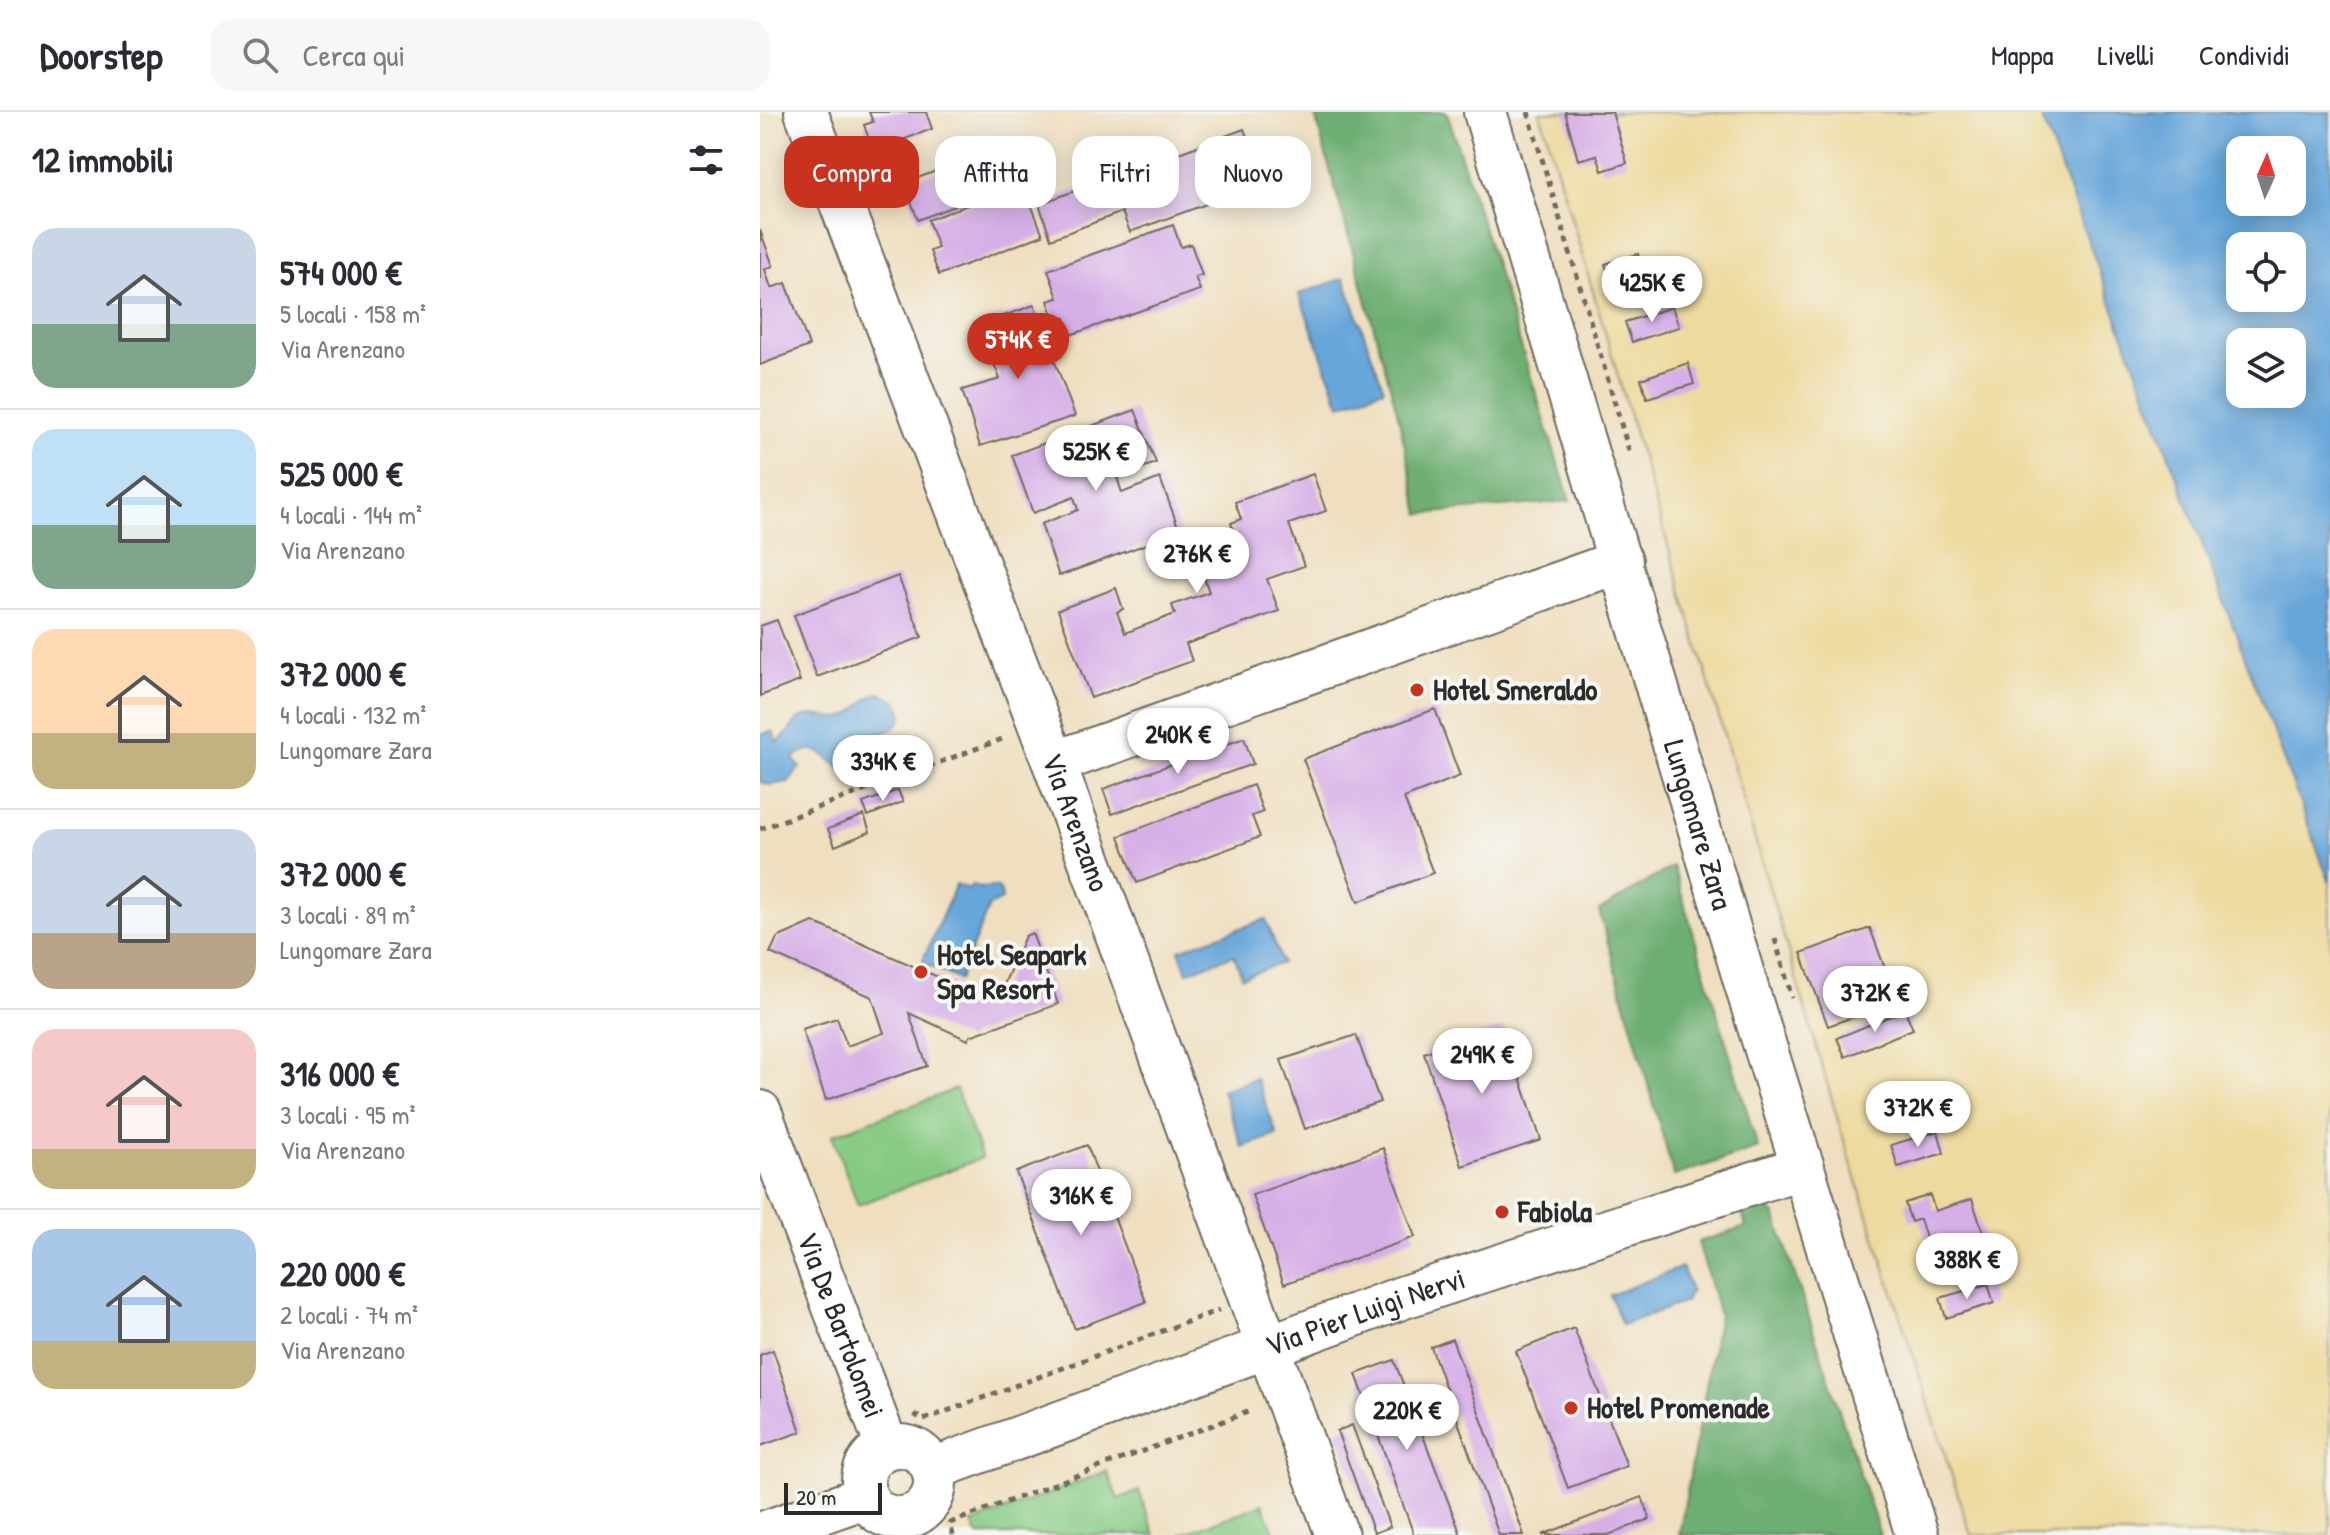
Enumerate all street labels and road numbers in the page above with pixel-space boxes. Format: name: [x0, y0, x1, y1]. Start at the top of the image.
street label: Lungomare Zara: [1655, 735, 1743, 914]
street label: Via Arenzano: [1033, 747, 1120, 897]
street label: Via De Bartolomei: [788, 1226, 895, 1423]
street label: Via Pier Luigi Nervi: [1260, 1257, 1470, 1365]

